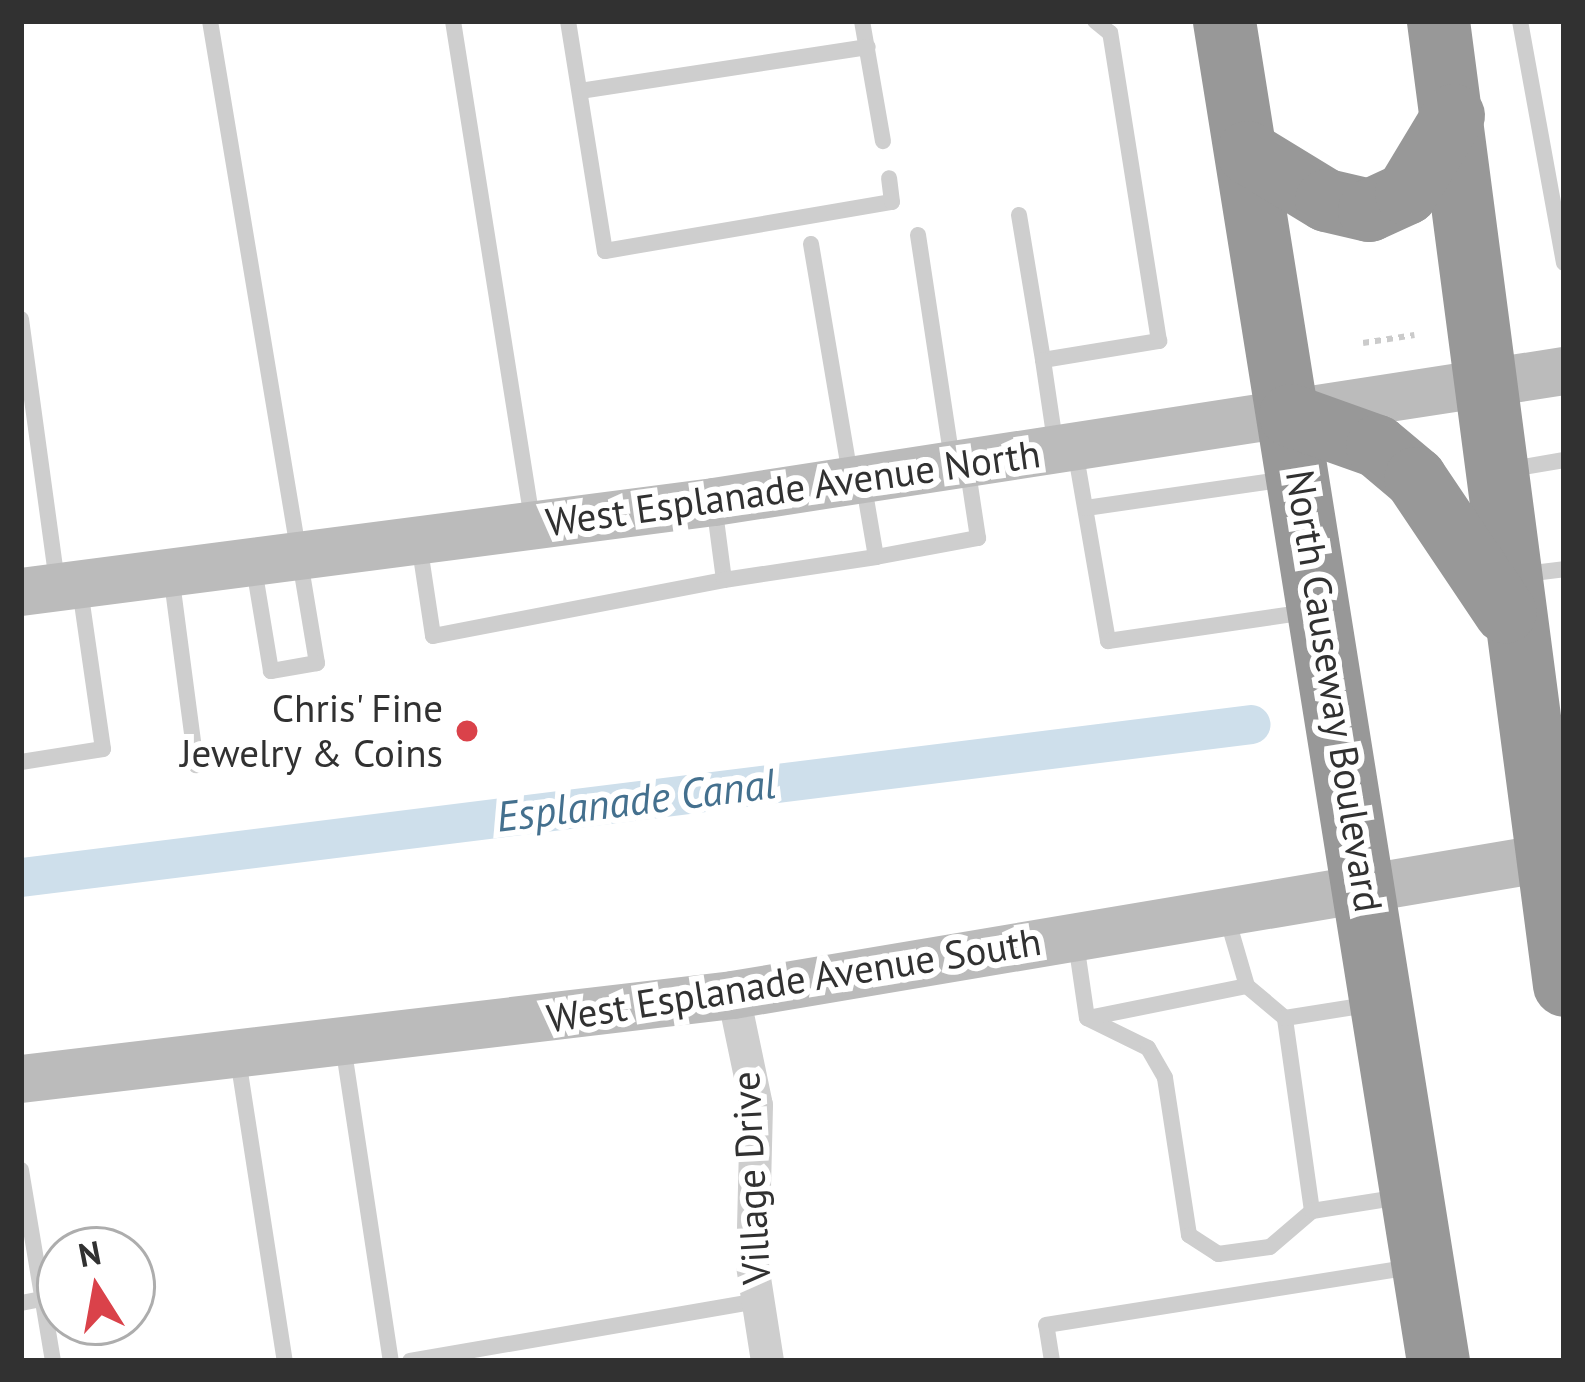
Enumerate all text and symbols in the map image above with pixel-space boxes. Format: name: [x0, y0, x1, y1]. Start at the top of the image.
street label: West Esplanade Avenue North: [542, 430, 1044, 546]
street label: North Causeway Boulevard: [1276, 466, 1392, 916]
place label: Chris' Fine Jewelry & Coins: [179, 686, 443, 777]
marker: Chris' Fine Jewelry & Coins: [454, 718, 480, 744]
water label: Esplanade Canal: [493, 758, 779, 842]
street label: West Esplanade Avenue South: [543, 918, 1045, 1042]
street label: Village Drive: [722, 1070, 780, 1286]
north arrow: [36, 1226, 156, 1346]
text: N: [75, 1230, 104, 1276]

